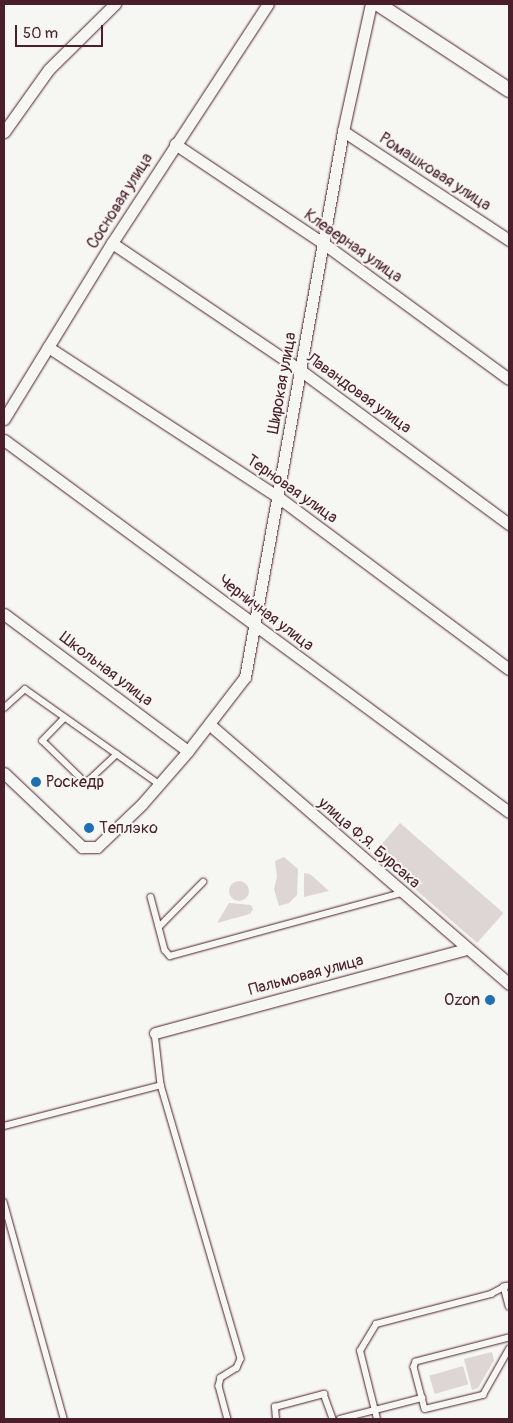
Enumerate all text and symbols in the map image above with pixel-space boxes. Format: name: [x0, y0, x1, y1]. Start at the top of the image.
scale bar: [18, 15, 105, 47]
text: 50 m: [23, 24, 58, 43]
street label: Ромашковая улица: [376, 129, 494, 215]
street label: Сосновая улица: [83, 150, 157, 252]
street label: Клеверная улица: [300, 205, 406, 287]
street label: Широкая улица: [264, 331, 300, 435]
street label: Лавандовая улица: [303, 349, 415, 437]
street label: Терновая улица: [243, 450, 341, 528]
street label: Черничная улица: [215, 571, 317, 655]
street label: Школьная улица: [56, 628, 156, 710]
place label: Роскедр: [46, 772, 104, 792]
marker: Роскедр: [30, 776, 42, 788]
street label: улица Ф.Я. Бурсака: [314, 793, 424, 893]
place label: Теплэко: [99, 818, 158, 838]
marker: Теплэко: [83, 822, 95, 834]
street label: Пальмовая улица: [246, 950, 366, 1000]
place label: Ozon: [444, 990, 480, 1010]
marker: Ozon: [484, 994, 496, 1006]

